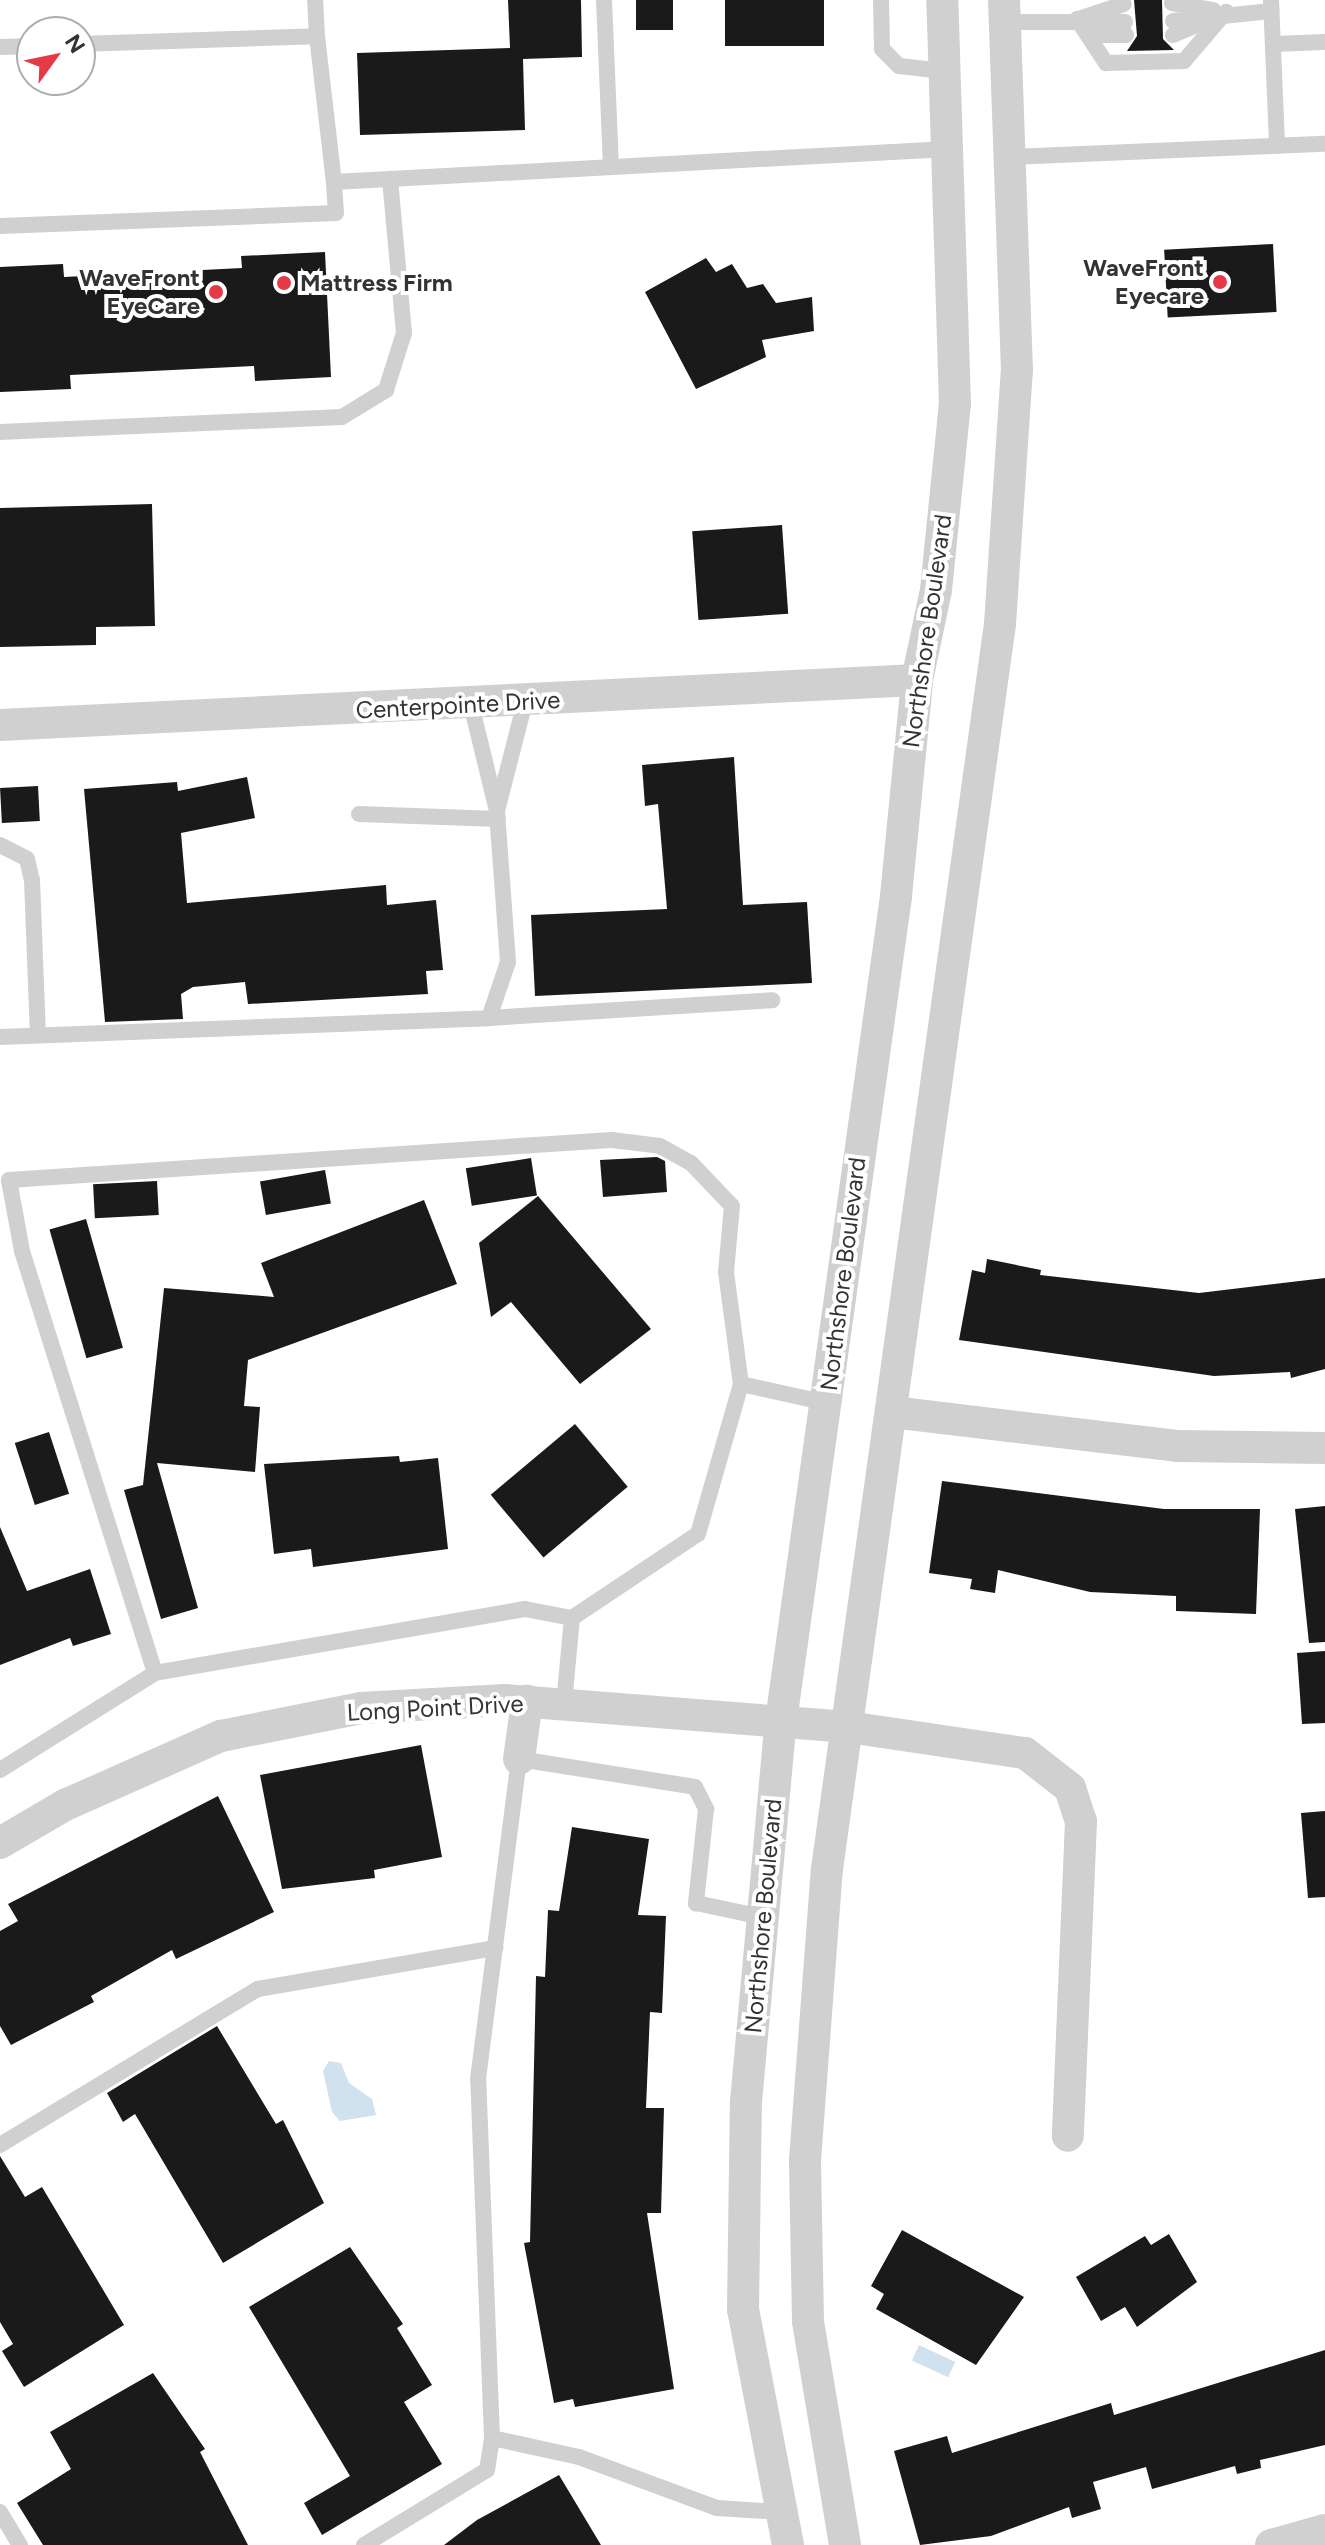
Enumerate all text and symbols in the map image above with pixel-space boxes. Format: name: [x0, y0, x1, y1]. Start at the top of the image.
north arrow: [16, 16, 96, 96]
text: N: [59, 29, 91, 58]
place label: WaveFront Eyecare: [1083, 254, 1204, 310]
place label: WaveFront EyeCare: [79, 264, 200, 320]
place label: Mattress Firm: [300, 269, 453, 297]
marker: WaveFront Eyecare: [1211, 273, 1229, 291]
marker: Mattress Firm: [275, 274, 293, 292]
marker: WaveFront EyeCare: [207, 283, 225, 301]
street label: Northshore Boulevard: [896, 512, 958, 750]
street label: Centerpointe Drive: [355, 685, 561, 725]
street label: Northshore Boulevard: [814, 1155, 872, 1393]
street label: Long Point Drive: [346, 1689, 524, 1727]
street label: Northshore Boulevard: [738, 1798, 788, 2034]

